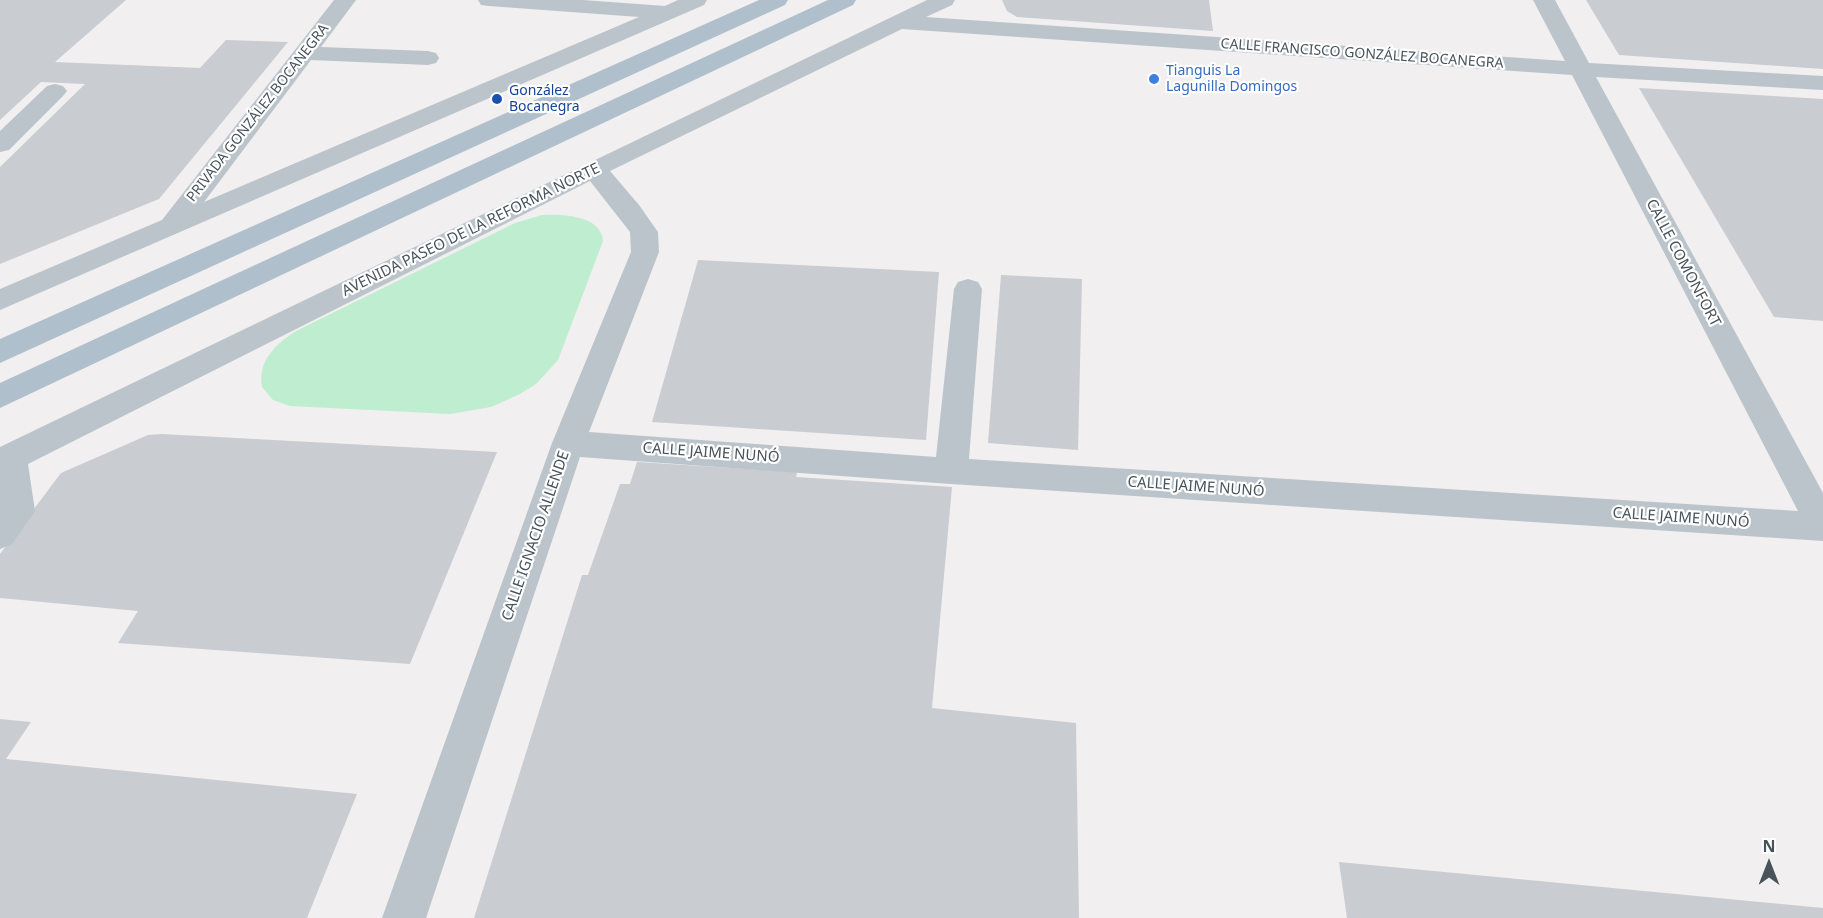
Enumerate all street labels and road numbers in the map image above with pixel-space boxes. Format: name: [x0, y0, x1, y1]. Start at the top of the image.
street label: PRIVADA GONZÁLEZ BOCANEGRA: [183, 21, 333, 205]
street label: CALLE FRANCISCO GONZÁLEZ BOCANEGRA: [1220, 36, 1504, 72]
street label: AVENIDA PASEO DE LA REFORMA NORTE: [339, 160, 603, 300]
street label: CALLE COMONFORT: [1642, 196, 1724, 330]
street label: CALLE JAIME NUNÓ: [642, 439, 780, 467]
street label: CALLE IGNACIO ALLENDE: [498, 449, 574, 623]
street label: CALLE JAIME NUNÓ: [1127, 473, 1265, 501]
street label: CALLE JAIME NUNÓ: [1612, 504, 1750, 532]

